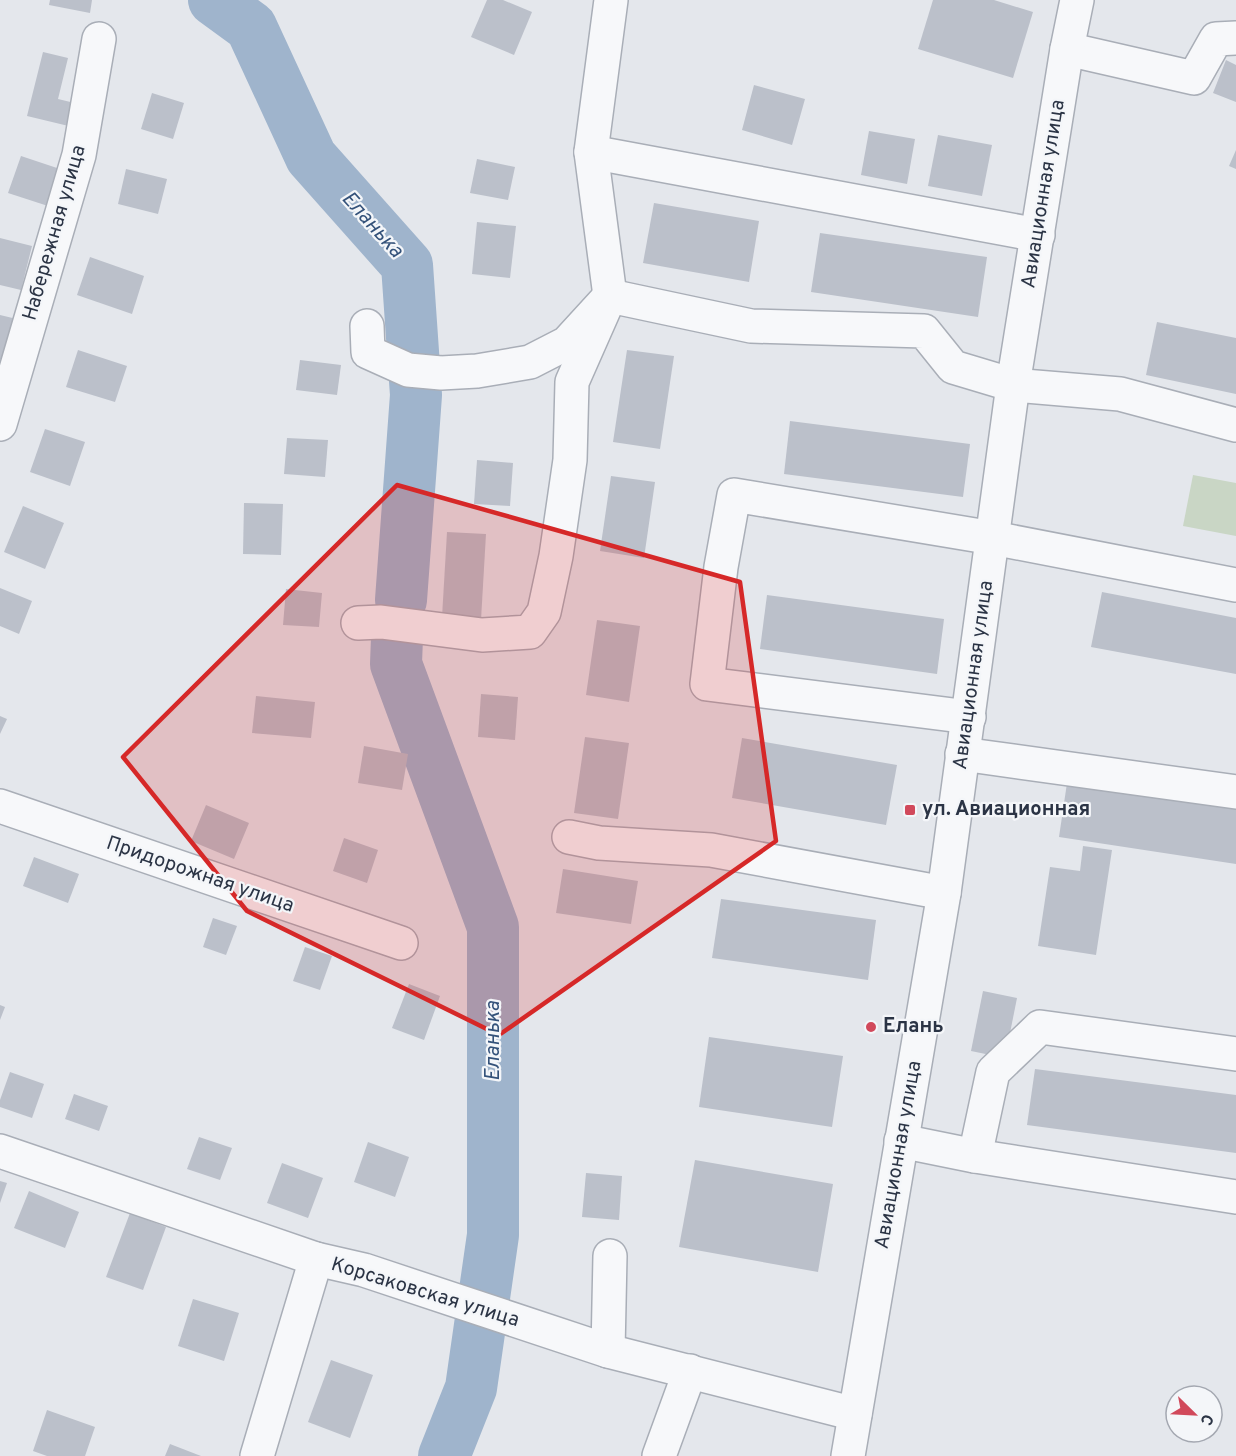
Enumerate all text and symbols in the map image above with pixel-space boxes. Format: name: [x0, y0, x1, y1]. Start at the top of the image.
street label: Авиационная улица: [1016, 98, 1072, 290]
street label: Набережная улица: [17, 142, 93, 324]
water label: Еланька: [335, 186, 409, 264]
street label: Авиационная улица: [948, 579, 1000, 771]
place label: ул. Авиационная: [922, 797, 1090, 823]
marker: ул. Авиационная: [903, 803, 917, 817]
street label: Придорожная улица: [103, 831, 297, 919]
water label: Еланька: [480, 1001, 507, 1081]
place label: Елань: [883, 1014, 944, 1040]
marker: Елань: [864, 1020, 878, 1034]
street label: Авиационная улица: [870, 1059, 928, 1251]
street label: Корсаковская улица: [328, 1252, 522, 1334]
north arrow: [1164, 1384, 1224, 1444]
text: С: [1195, 1411, 1217, 1428]

